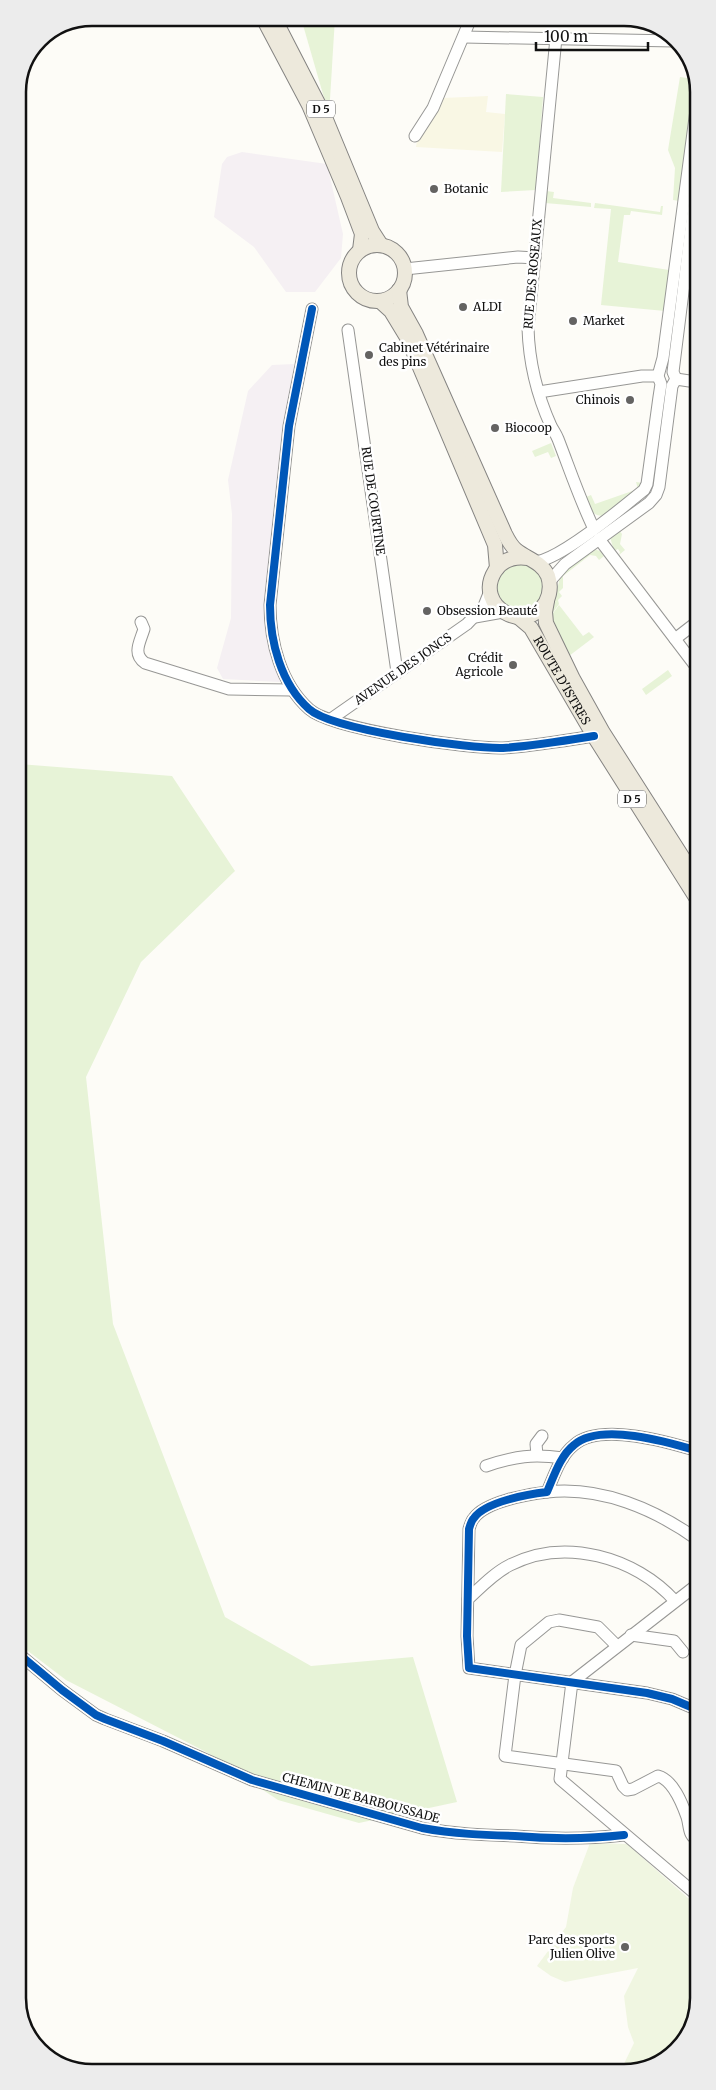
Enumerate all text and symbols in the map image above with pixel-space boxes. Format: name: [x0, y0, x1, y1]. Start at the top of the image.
scale bar: [536, 20, 648, 52]
text: 100 m: [544, 27, 588, 46]
road number: D 5: [307, 100, 335, 118]
place label: Botanic: [444, 181, 488, 196]
marker: Botanic: [428, 183, 440, 195]
street label: RUE DES ROSEAUX: [520, 218, 545, 330]
place label: ALDI: [472, 299, 502, 314]
marker: ALDI: [457, 301, 469, 313]
place label: Market: [583, 313, 625, 328]
marker: Market: [567, 315, 579, 327]
place label: Cabinet Vétérinaire des pins: [379, 340, 489, 369]
marker: Cabinet Vétérinaire des pins: [363, 349, 375, 361]
place label: Chinois: [576, 392, 620, 407]
marker: Chinois: [624, 394, 636, 406]
place label: Biocoop: [505, 420, 552, 435]
marker: Biocoop: [489, 422, 501, 434]
street label: RUE DE COURTINE: [358, 446, 389, 557]
place label: Obsession Beauté: [437, 603, 537, 618]
marker: Obsession Beauté: [421, 605, 433, 617]
street label: AVENUE DES JONCS: [350, 629, 454, 708]
street label: ROUTE D'ISTRES: [530, 633, 594, 727]
place label: Crédit Agricole: [454, 650, 503, 679]
marker: Crédit Agricole: [507, 659, 519, 671]
road number: D 5: [618, 791, 646, 808]
street label: CHEMIN DE BARBOUSSADE: [281, 1769, 442, 1826]
place label: Parc des sports Julien Olive: [528, 1932, 615, 1961]
marker: Parc des sports Julien Olive: [619, 1941, 631, 1953]

